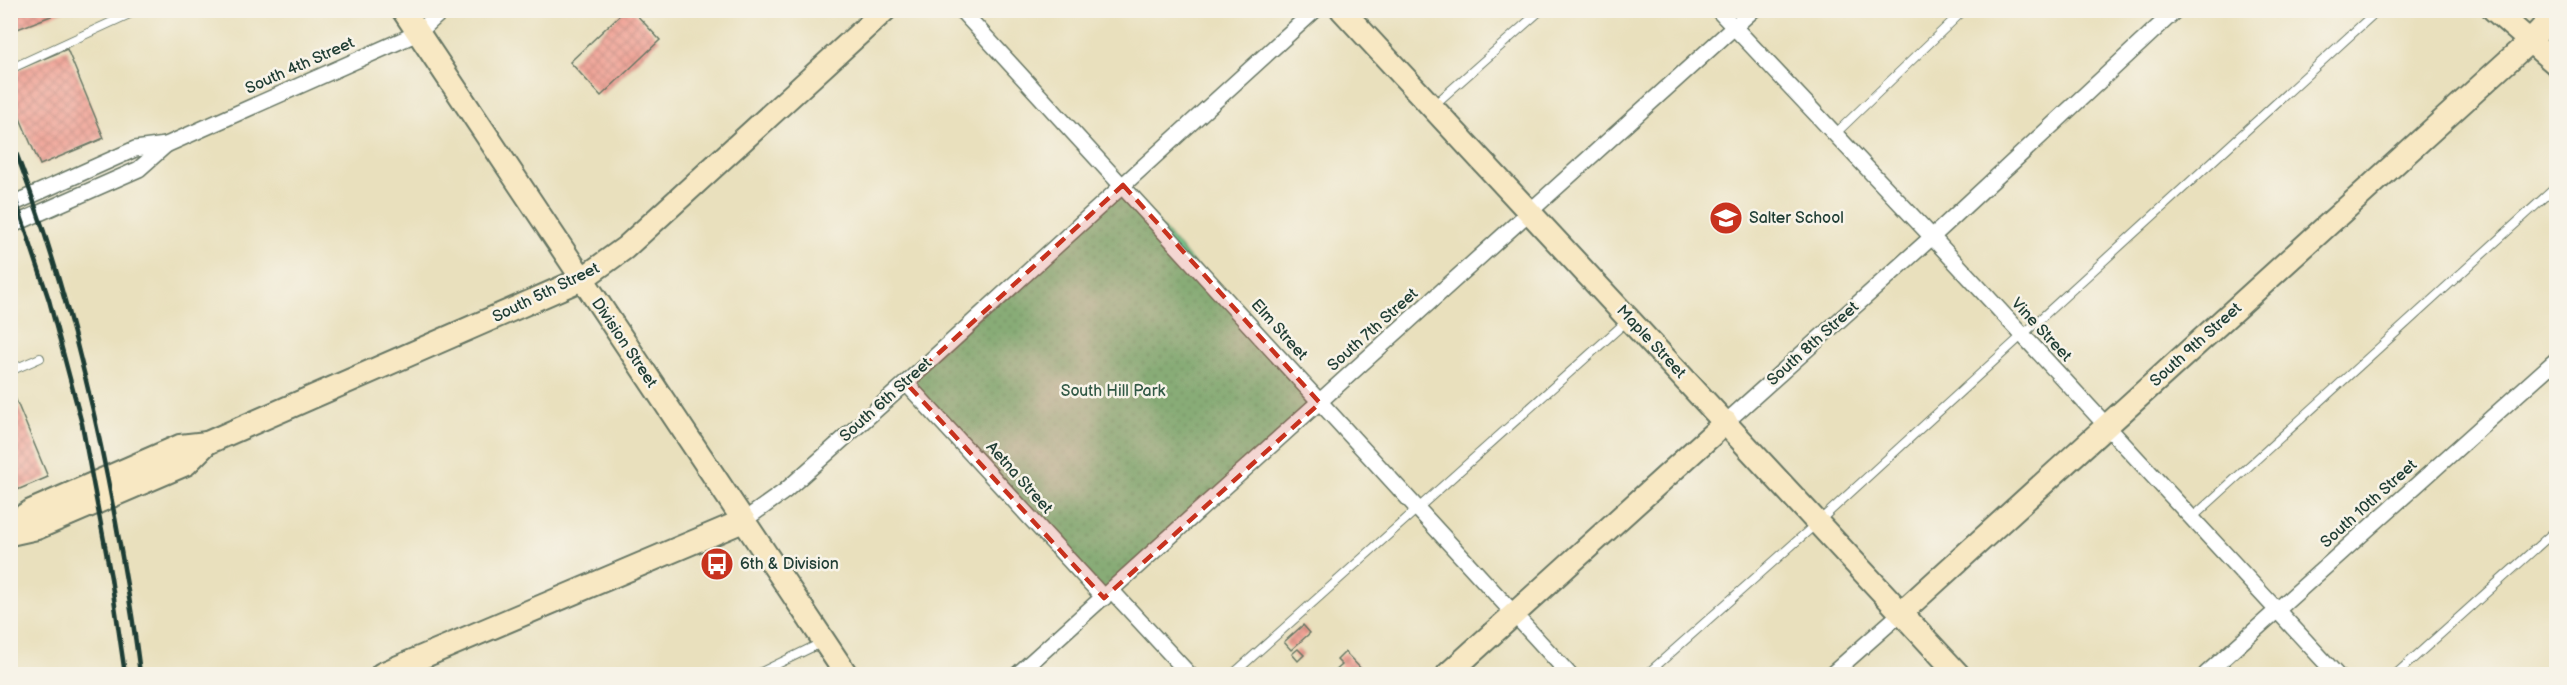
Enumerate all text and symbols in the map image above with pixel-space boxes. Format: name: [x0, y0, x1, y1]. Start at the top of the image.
street label: South 4th Street: [243, 33, 357, 98]
school or university icon: Salter School: [1708, 200, 1744, 236]
place label: Salter School: [1749, 209, 1844, 228]
street label: South 5th Street: [489, 259, 603, 327]
street label: South 7th Street: [1324, 284, 1422, 375]
street label: Vine Street: [2007, 294, 2075, 366]
street label: Division Street: [587, 295, 661, 391]
street label: Elm Street: [1247, 296, 1311, 364]
street label: South 8th Street: [1763, 298, 1863, 390]
street label: South 9th Street: [2146, 299, 2246, 391]
street label: Maple Street: [1612, 302, 1690, 383]
street label: South 6th Street: [836, 354, 936, 446]
park label: South Hill Park: [1061, 382, 1165, 401]
street label: Aetna Street: [982, 438, 1056, 518]
street label: South 10th Street: [2317, 456, 2421, 552]
bus stop icon: 6th & Division: [699, 546, 735, 582]
place label: 6th & Division: [740, 555, 839, 574]

